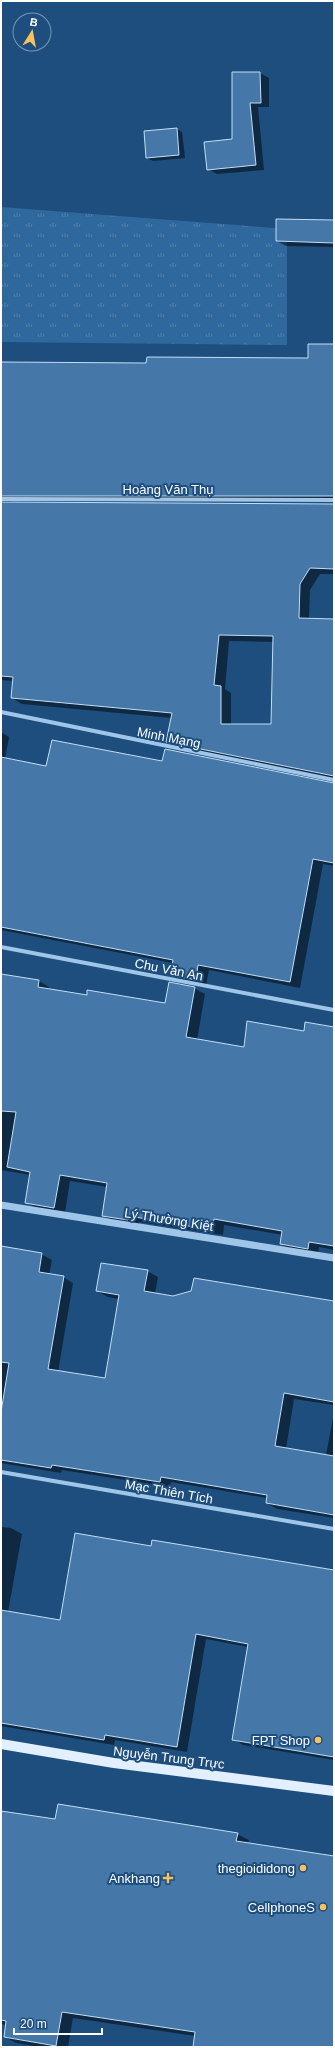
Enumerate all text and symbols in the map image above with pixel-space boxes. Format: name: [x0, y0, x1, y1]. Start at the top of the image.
north arrow: [12, 12, 52, 52]
text: B: [29, 16, 39, 29]
street label: Hoàng Văn Thụ: [123, 482, 213, 497]
street label: Minh Mạng: [136, 724, 202, 751]
street label: Chu Văn An: [133, 956, 204, 983]
street label: Lý Thường Kiệt: [123, 1205, 215, 1234]
street label: Mạc Thiên Tích: [124, 1476, 214, 1507]
place label: FPT Shop: [252, 1733, 310, 1748]
marker: FPT Shop: [313, 1735, 323, 1745]
street label: Nguyễn Trung Trực: [112, 1743, 226, 1772]
place label: thegioididong: [218, 1861, 295, 1876]
marker: thegioididong: [298, 1863, 308, 1873]
place label: Ankhang: [109, 1871, 160, 1886]
marker: Ankhang: [163, 1873, 173, 1883]
place label: CellphoneS: [248, 1900, 315, 1915]
marker: CellphoneS: [318, 1902, 328, 1912]
scale bar: [14, 2010, 102, 2036]
text: 20 m: [20, 2017, 47, 2031]

